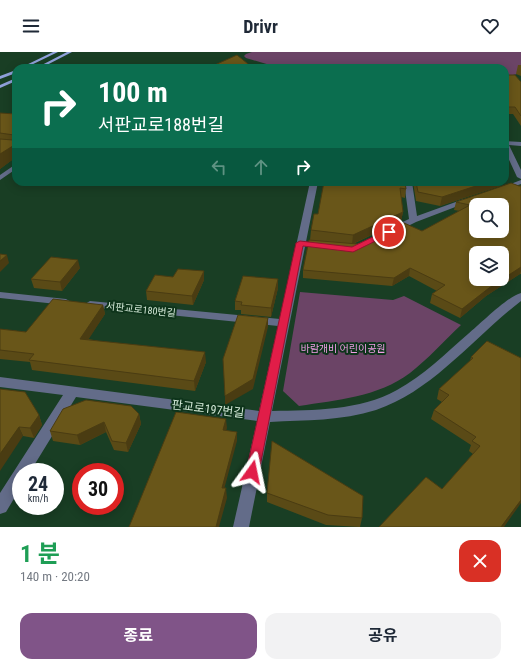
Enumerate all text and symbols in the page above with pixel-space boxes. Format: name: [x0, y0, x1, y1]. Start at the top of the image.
icon: menu: [20, 15, 42, 37]
icon: heart: [479, 15, 501, 37]
text: Drivr: [243, 16, 278, 37]
text: 100 m: [98, 76, 168, 109]
icon: right: [32, 80, 84, 132]
text: 서판교로188번길: [98, 114, 224, 135]
icon: left: [208, 156, 230, 178]
icon: ahead: [250, 156, 272, 178]
icon: right: [292, 156, 314, 178]
map controls: [469, 198, 509, 286]
button: search: [469, 198, 509, 238]
pin: [372, 215, 406, 249]
icon: arrive: [378, 221, 400, 243]
button: layers: [469, 246, 509, 286]
street label: 서판교로180번길: [106, 300, 176, 319]
park label: 바람개비 어린이공원: [300, 343, 386, 354]
street label: 판교로197번길: [171, 398, 245, 420]
position arrow: [231, 451, 273, 493]
speed limit sign: 30: [72, 463, 124, 515]
text: 24: [28, 472, 48, 496]
text: km/h: [28, 493, 48, 504]
text: 1 분: [20, 540, 60, 568]
button: close: [459, 540, 501, 582]
text: 140 m · 20:20: [20, 569, 90, 584]
button: 종료: [20, 613, 257, 659]
button: 공유: [265, 613, 501, 659]

